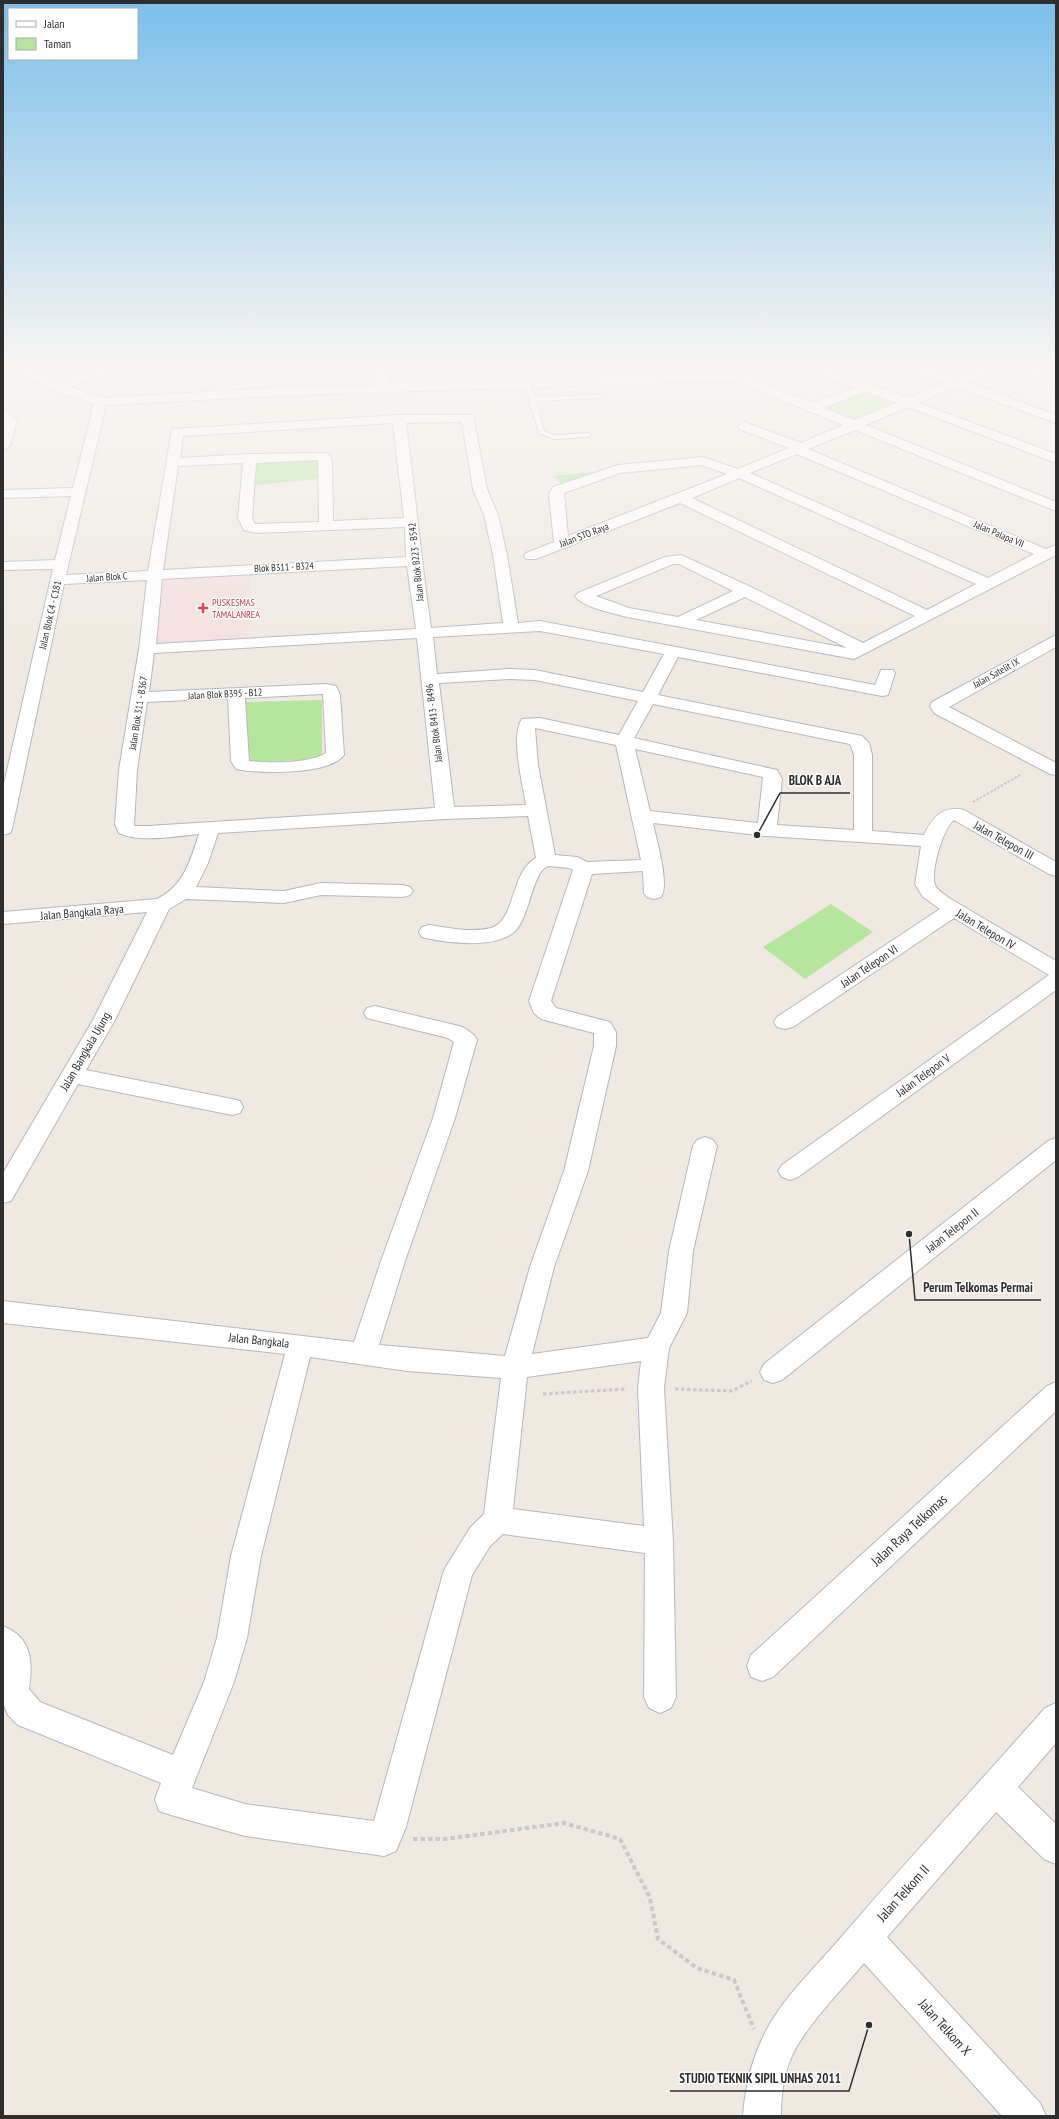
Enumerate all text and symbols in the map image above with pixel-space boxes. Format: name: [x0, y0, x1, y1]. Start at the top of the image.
legend: [8, 8, 138, 60]
text: Jalan: [43, 16, 65, 31]
text: Taman: [44, 36, 71, 51]
street label: Jalan Palapa VII: [971, 517, 1026, 550]
street label: Jalan STO Raya: [557, 520, 611, 551]
street label: Jalan Blok B223 - B542: [405, 522, 427, 603]
street label: Blok B311 - B324: [254, 559, 315, 575]
street label: Jalan Blok C: [85, 569, 128, 585]
street label: Jalan Blok C4 - C181: [36, 579, 64, 652]
place label: PUSKESMAS TAMALANREA: [212, 596, 260, 621]
marker: PUSKESMAS TAMALANREA: [197, 602, 209, 614]
street label: Jalan Satelit IX: [970, 655, 1021, 692]
street label: Jalan Blok 311 - B367: [126, 675, 150, 752]
street label: Jalan Blok B413 - B496: [423, 682, 445, 764]
street label: Jalan Blok B395 - B12: [186, 686, 263, 702]
callout: BLOK B AJA: [780, 768, 850, 793]
text: BLOK B AJA: [789, 772, 842, 789]
street label: Jalan Telepon III: [971, 817, 1037, 863]
street label: Jalan Bangkala Raya: [39, 901, 124, 923]
street label: Jalan Telepon IV: [953, 905, 1019, 953]
street label: Jalan Telepon VI: [837, 941, 901, 991]
street label: Jalan Bangkala Ujung: [56, 1009, 114, 1094]
street label: Jalan Telepon V: [892, 1050, 953, 1100]
street label: Jalan Telepon II: [922, 1205, 982, 1256]
callout: Perum Telkomas Permai: [915, 1275, 1041, 1300]
text: Perum Telkomas Permai: [923, 1279, 1033, 1296]
street label: Jalan Bangkala: [227, 1329, 290, 1351]
street label: Jalan Raya Telkomas: [867, 1490, 951, 1570]
street label: Jalan Telkom II: [872, 1861, 933, 1926]
street label: Jalan Telkom X: [914, 1994, 975, 2059]
callout: STUDIO TEKNIK SIPIL UNHAS 2011: [670, 2066, 849, 2091]
text: STUDIO TEKNIK SIPIL UNHAS 2011: [679, 2070, 841, 2087]

